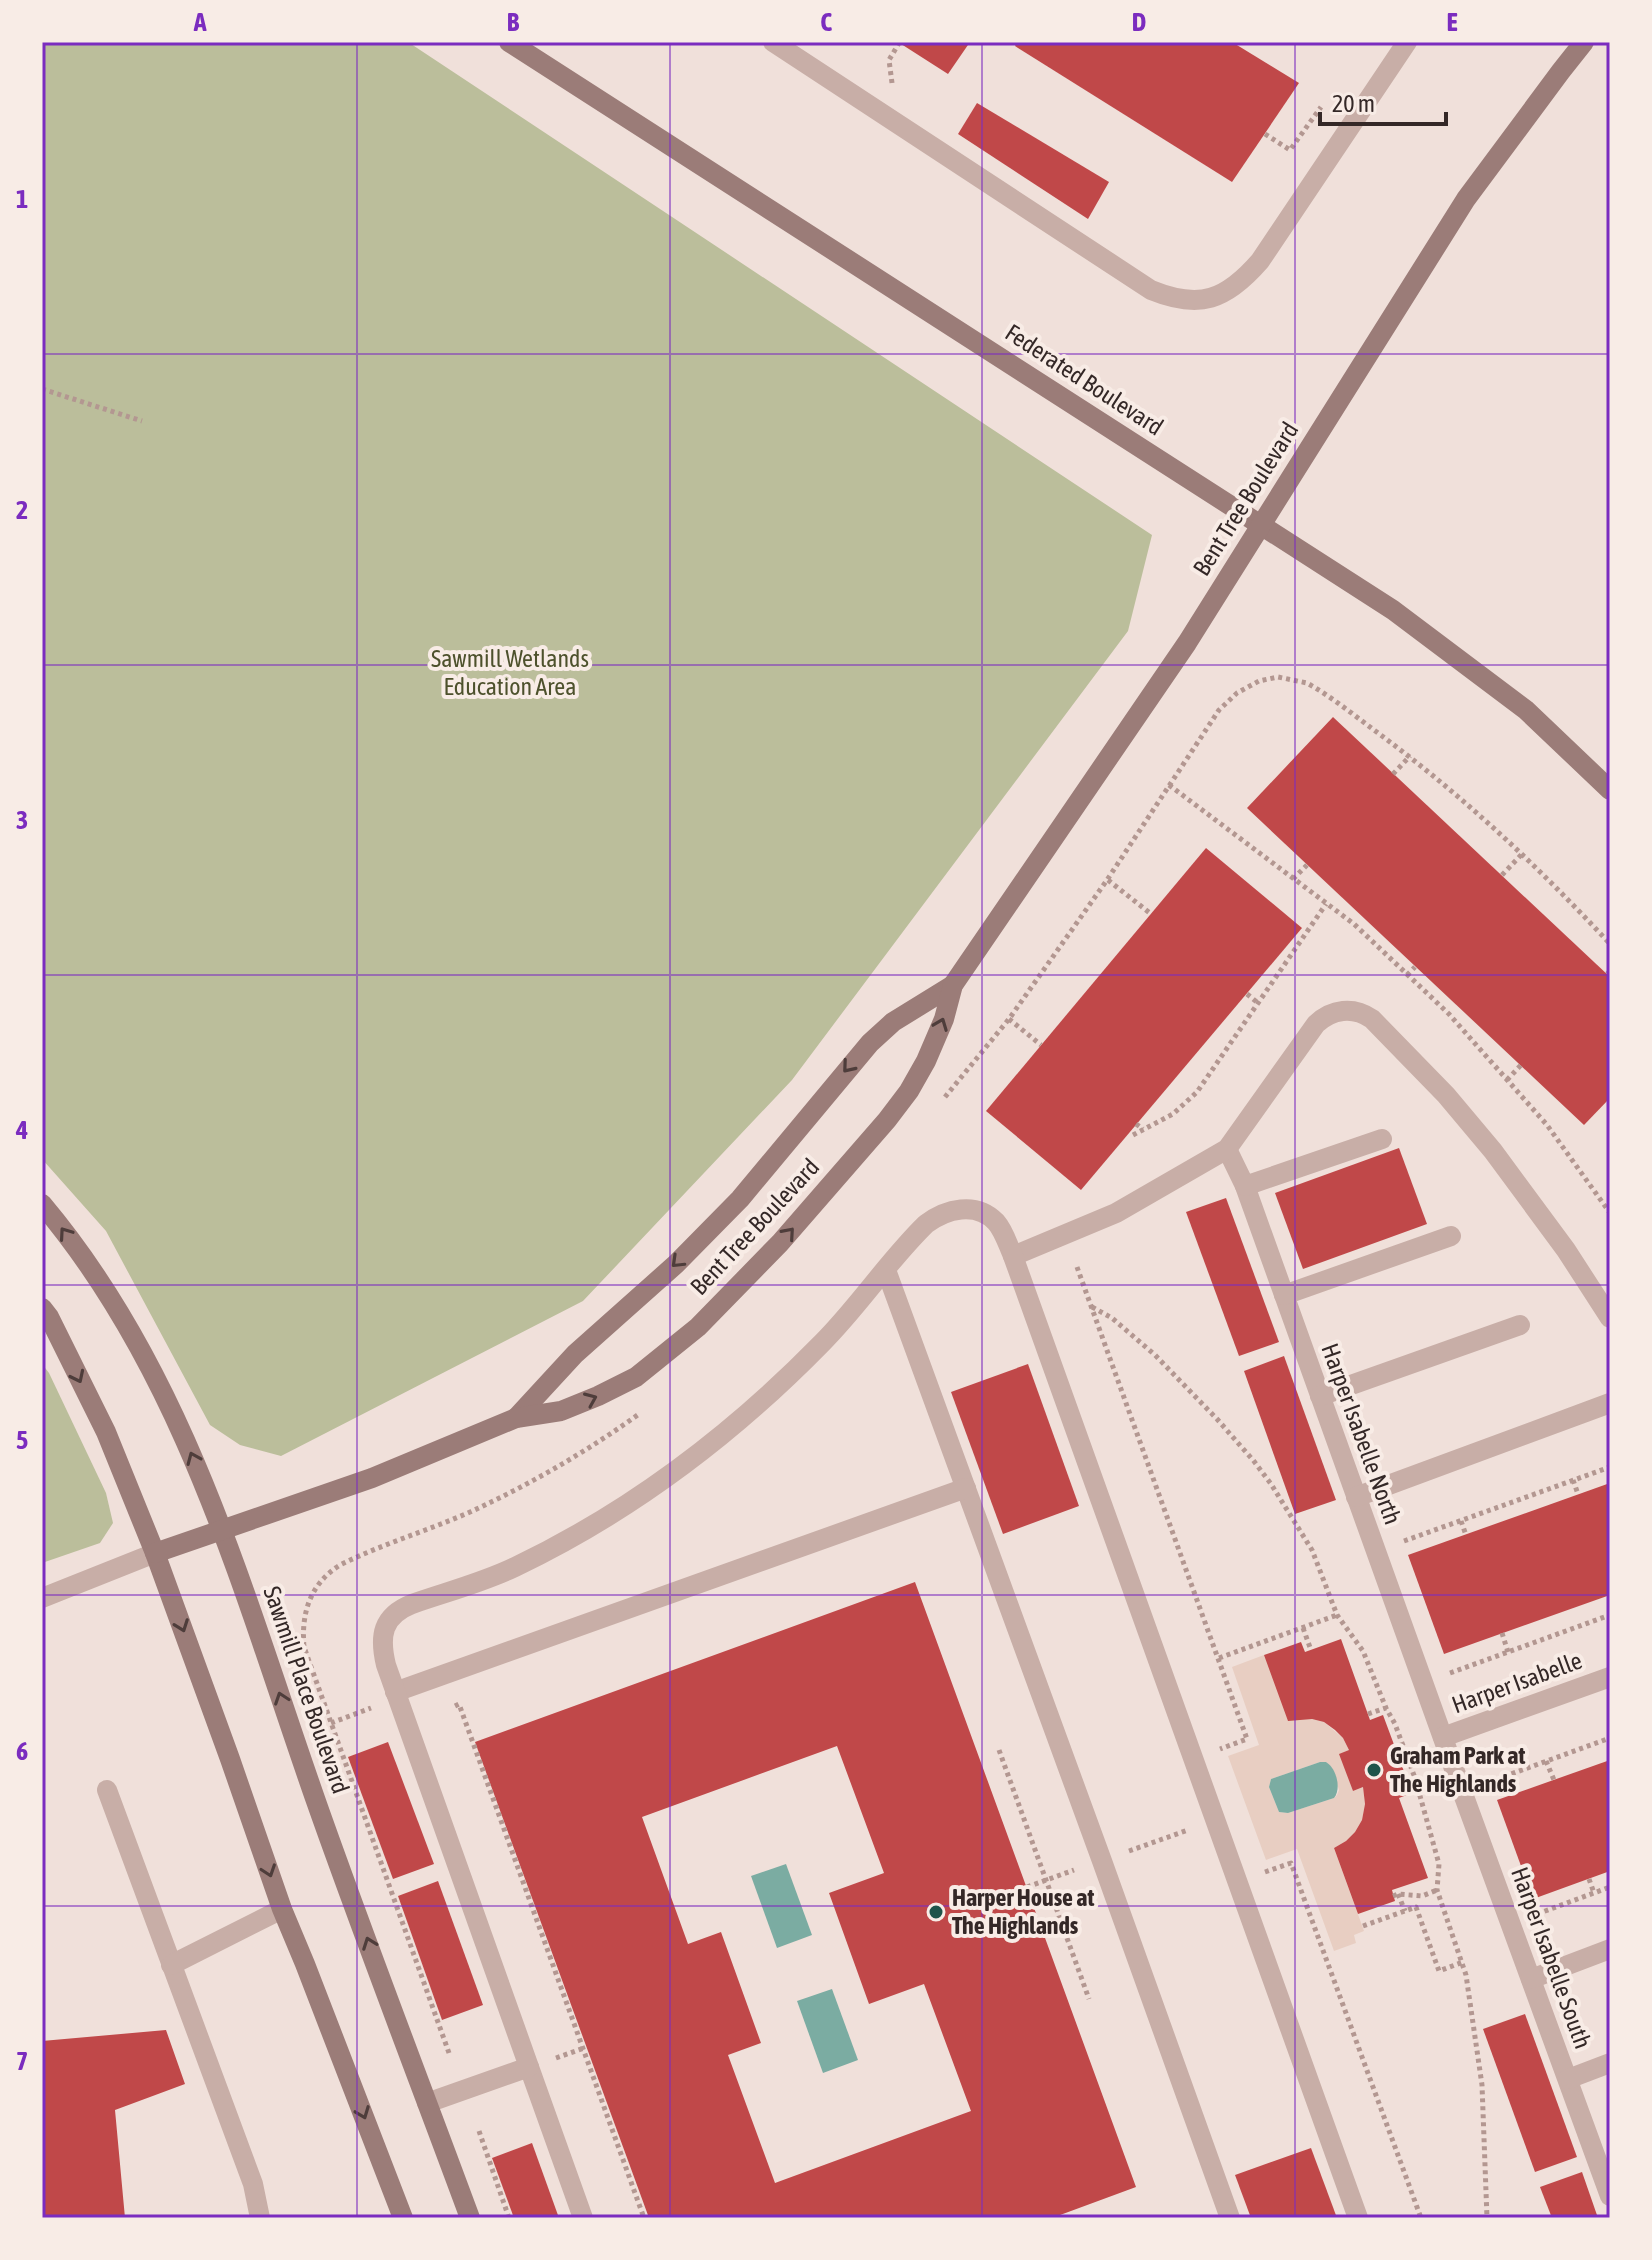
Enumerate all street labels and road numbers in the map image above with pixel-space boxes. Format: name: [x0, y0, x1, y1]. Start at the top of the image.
street label: Federated Boulevard: [1000, 319, 1168, 441]
street label: Bent Tree Boulevard: [1188, 417, 1304, 580]
street label: Bent Tree Boulevard: [685, 1153, 824, 1300]
street label: Harper Isabelle North: [1316, 1340, 1407, 1528]
street label: Sawmill Place Boulevard: [258, 1583, 355, 1797]
street label: Harper Isabelle: [1448, 1647, 1585, 1719]
street label: Harper Isabelle South: [1506, 1863, 1597, 2052]

